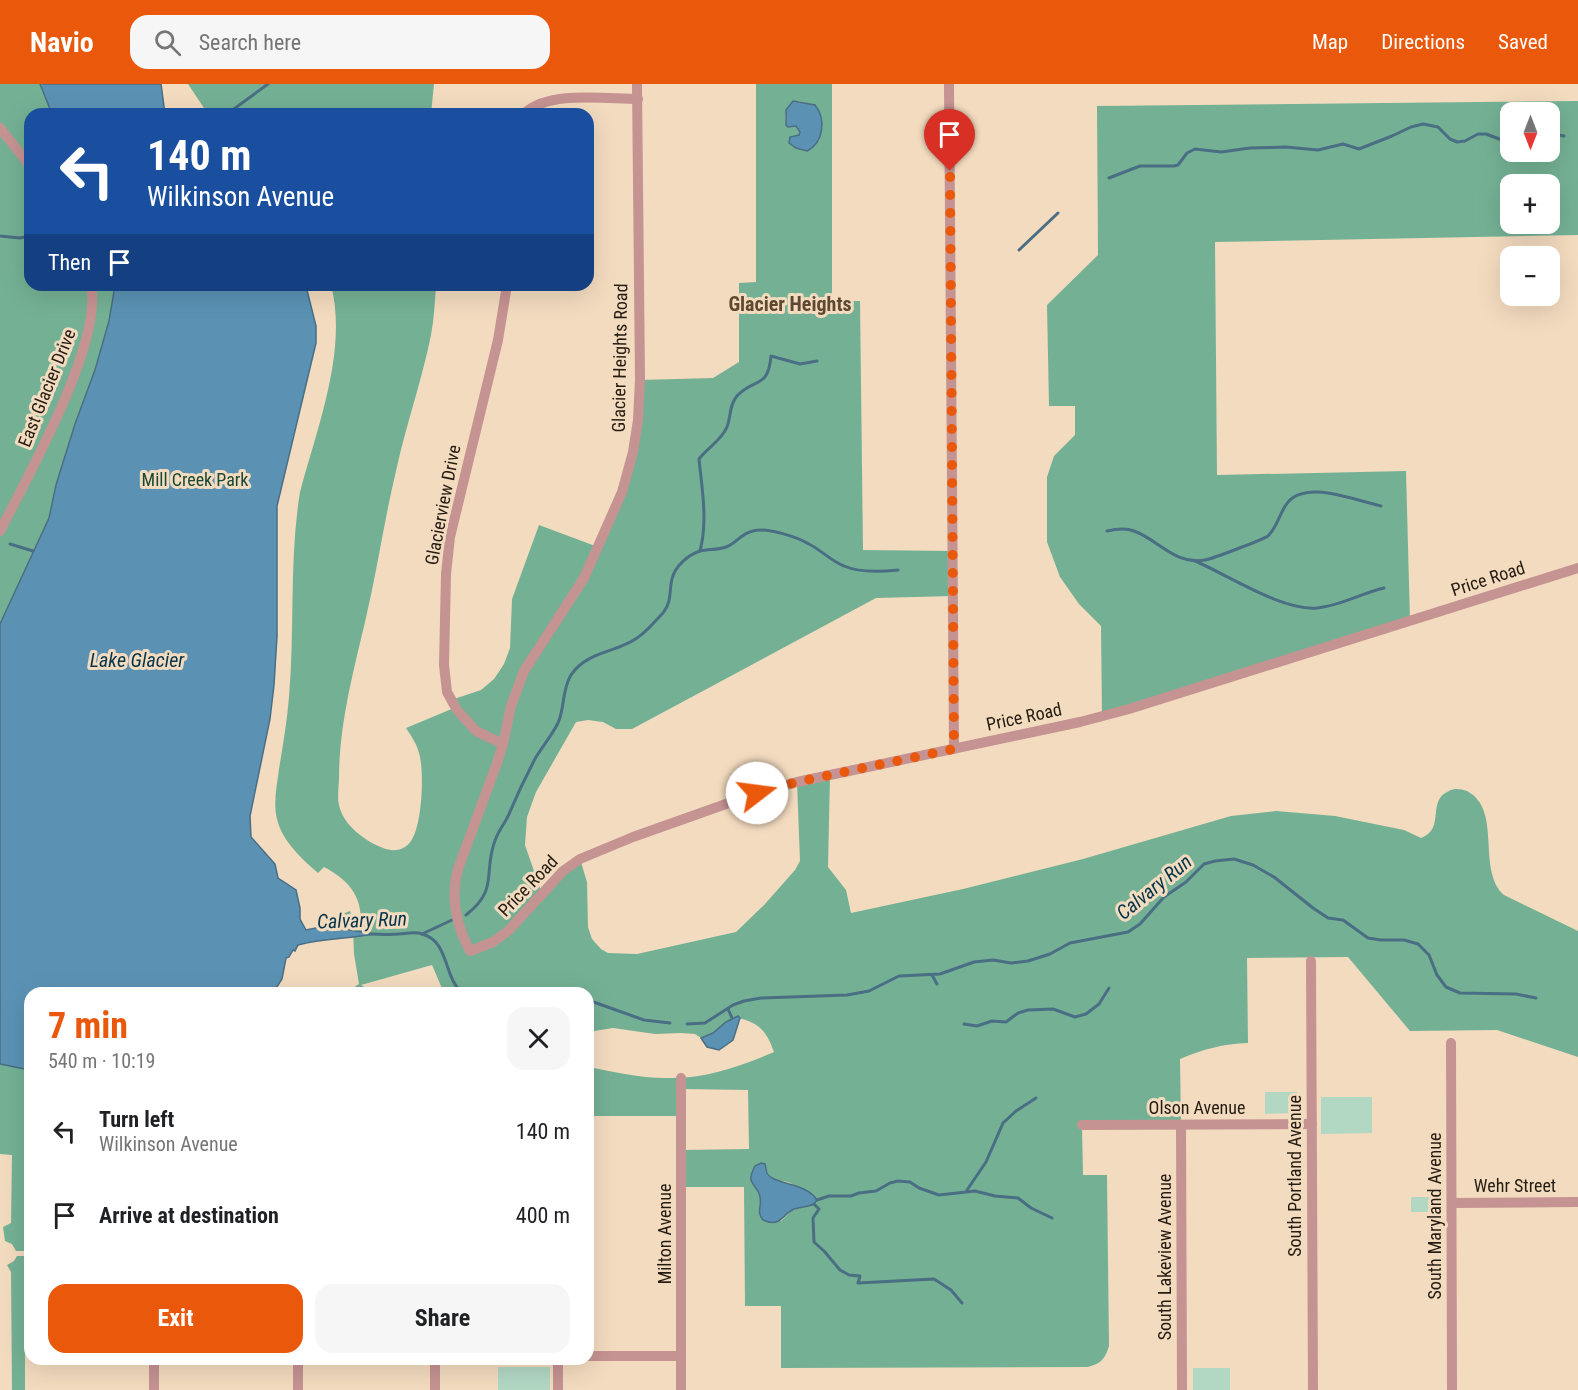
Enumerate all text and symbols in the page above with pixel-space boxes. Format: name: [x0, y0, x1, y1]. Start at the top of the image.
search box: [130, 15, 550, 69]
text: Navio: [30, 26, 94, 59]
icon: search: [151, 26, 184, 59]
text: Search here: [199, 30, 301, 55]
text: Map: [1312, 30, 1348, 54]
text: Directions: [1381, 30, 1465, 54]
text: Saved: [1498, 30, 1548, 54]
north arrow: [1500, 102, 1560, 162]
map controls: [1500, 102, 1560, 306]
pin: [924, 109, 975, 171]
icon: arrive: [933, 118, 966, 151]
text: 140 m: [147, 131, 252, 180]
icon: left: [48, 132, 126, 210]
button: +: [1500, 174, 1560, 234]
text: Wilkinson Avenue: [147, 181, 334, 213]
icon: arrive: [103, 246, 136, 279]
button: −: [1500, 246, 1560, 306]
text: Then: [48, 250, 91, 275]
street label: Glacier Heights Road: [608, 283, 631, 433]
district label: Glacier Heights: [728, 292, 852, 316]
street label: East Glacier Drive: [13, 326, 80, 450]
street label: Glacierview Drive: [421, 443, 464, 567]
park label: Mill Creek Park: [142, 469, 248, 490]
street label: Price Road: [1448, 557, 1528, 600]
water label: Lake Glacier: [90, 648, 185, 672]
street label: Price Road: [984, 698, 1064, 735]
position arrow: [725, 761, 789, 825]
water label: Calvary Run: [1111, 849, 1197, 925]
street label: Price Road: [493, 851, 562, 921]
water label: Calvary Run: [317, 906, 407, 934]
text: 7 min: [48, 1005, 128, 1047]
button: close: [507, 1007, 570, 1070]
text: 540 m · 10:19: [48, 1049, 155, 1073]
street label: South Portland Avenue: [1284, 1095, 1305, 1257]
street label: Olson Avenue: [1149, 1097, 1245, 1118]
text: Turn left: [99, 1107, 174, 1132]
icon: left: [48, 1115, 81, 1148]
text: 140 m: [516, 1119, 570, 1144]
text: Wilkinson Avenue: [99, 1132, 238, 1156]
street label: South Maryland Avenue: [1424, 1133, 1445, 1299]
street label: South Lakeview Avenue: [1154, 1174, 1175, 1340]
street label: Wehr Street: [1474, 1175, 1556, 1196]
street label: Milton Avenue: [654, 1184, 675, 1284]
icon: arrive: [48, 1199, 81, 1232]
text: Arrive at destination: [99, 1203, 279, 1228]
text: 400 m: [516, 1203, 570, 1228]
button: Exit: [48, 1284, 303, 1353]
button: Share: [315, 1284, 570, 1353]

